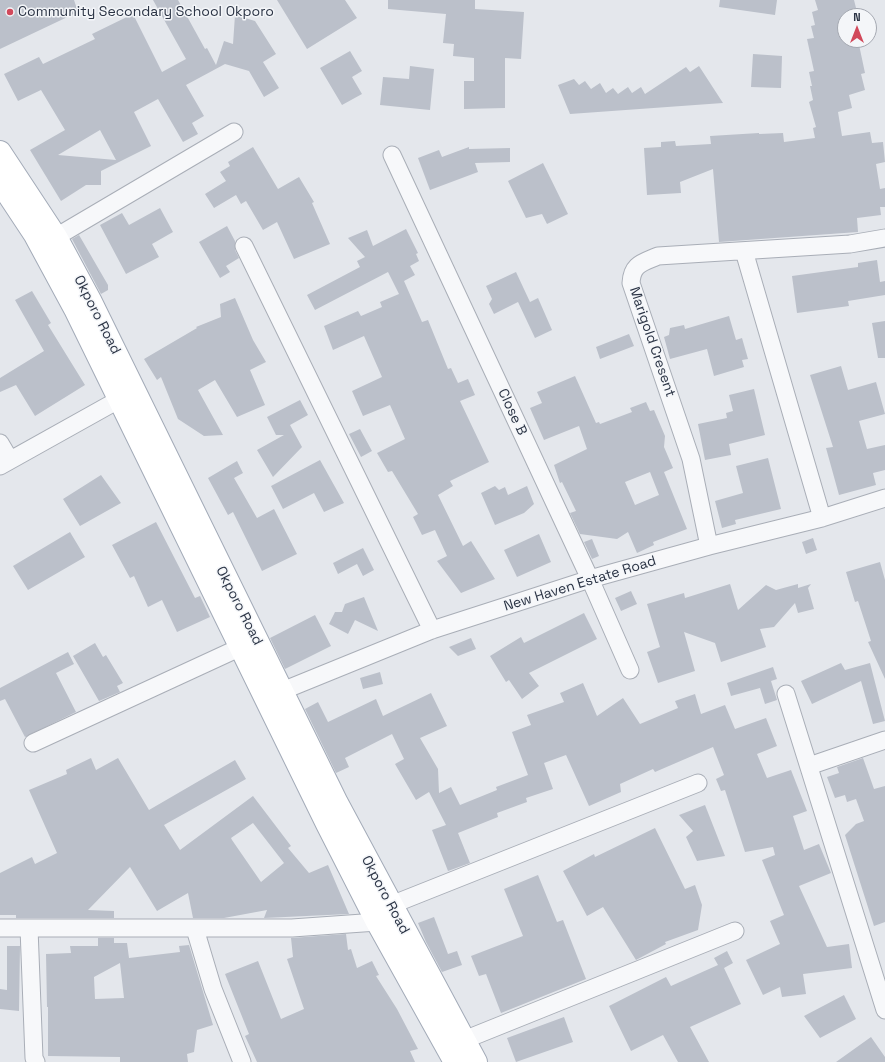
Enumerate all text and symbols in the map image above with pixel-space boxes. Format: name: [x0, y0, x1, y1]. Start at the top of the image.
place label: Community Secondary School Okporo: [18, 4, 274, 20]
marker: Community Secondary School Okporo: [5, 7, 15, 17]
north arrow: [837, 8, 877, 48]
text: N: [853, 10, 861, 24]
street label: Okporo Road: [70, 273, 124, 357]
street label: Marigold Cresent: [625, 285, 679, 399]
street label: Close B: [494, 386, 530, 438]
street label: New Haven Estate Road: [502, 553, 658, 615]
street label: Okporo Road: [212, 564, 266, 648]
street label: Okporo Road: [357, 853, 413, 937]

